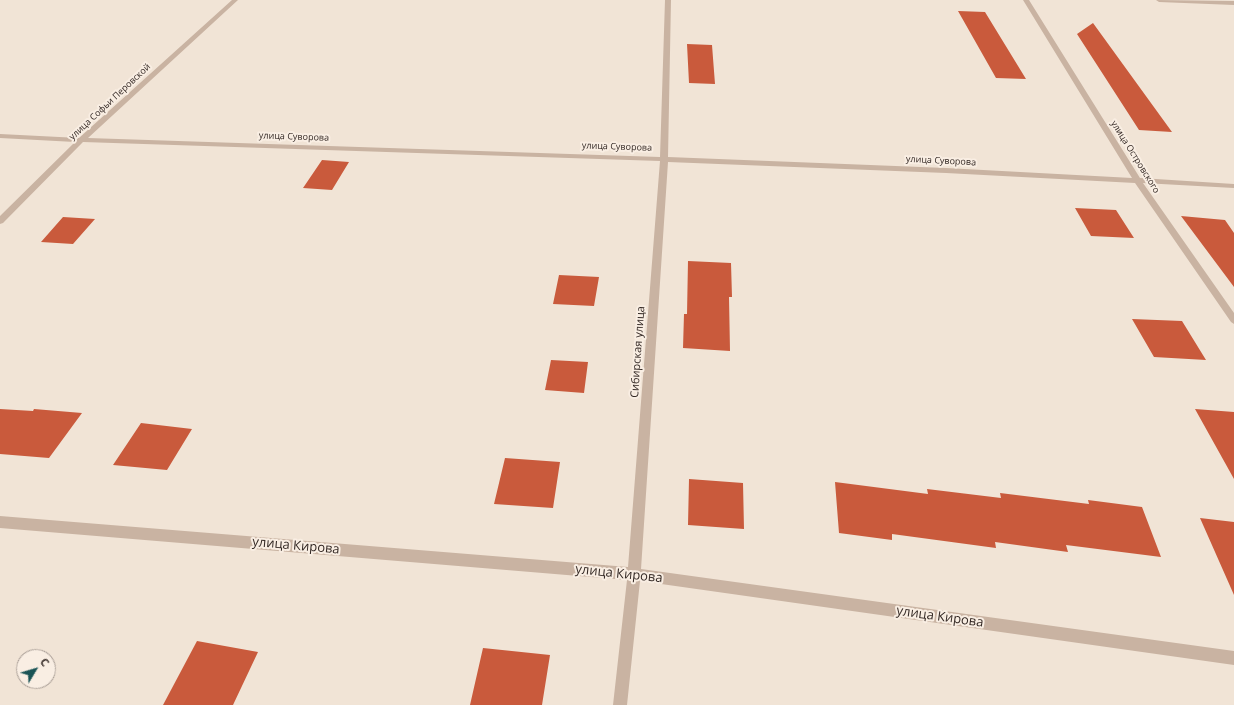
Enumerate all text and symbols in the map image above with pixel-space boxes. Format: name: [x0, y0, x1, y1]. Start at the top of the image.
street label: улица Софьи Перовской: [67, 62, 153, 142]
street label: улица Островского: [1108, 119, 1162, 195]
street label: улица Суворова: [259, 130, 329, 144]
street label: улица Суворова: [582, 140, 652, 154]
street label: улица Суворова: [906, 154, 976, 168]
street label: Сибирская улица: [628, 306, 648, 398]
street label: улица Кирова: [252, 534, 340, 558]
street label: улица Кирова: [575, 562, 663, 586]
street label: улица Кирова: [896, 603, 984, 631]
north arrow: [16, 649, 56, 689]
text: С: [37, 655, 53, 669]

